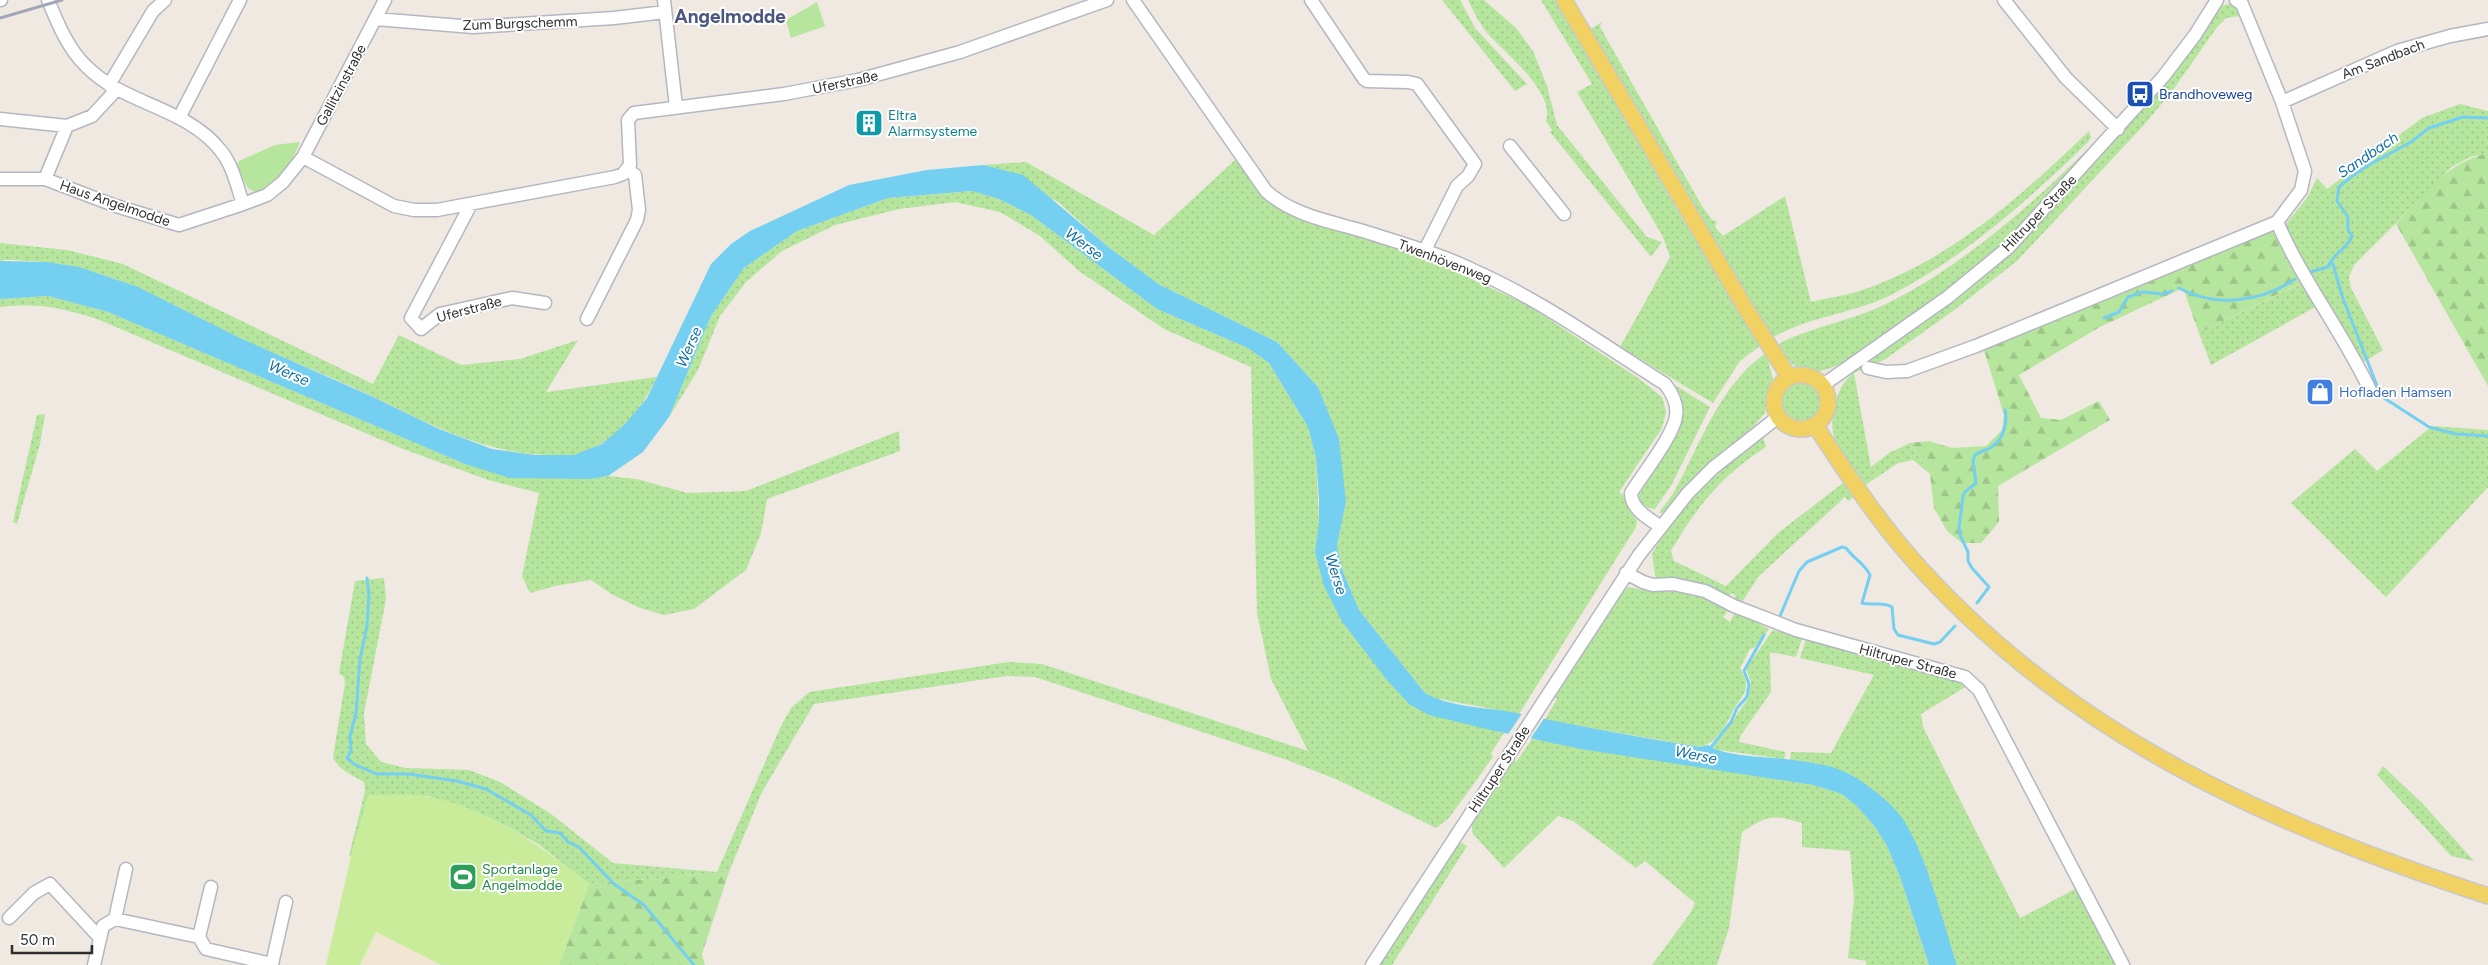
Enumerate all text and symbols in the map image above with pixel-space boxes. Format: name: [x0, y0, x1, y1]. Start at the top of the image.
district label: Angelmodde: [674, 5, 786, 28]
street label: Zum Burgschemm: [462, 13, 578, 34]
street label: Am Sandbach: [2339, 36, 2427, 83]
street label: Gallitzinstraße: [313, 41, 370, 129]
street label: Uferstraße: [811, 67, 880, 98]
bus stop icon: Brandhoveweg: [2125, 79, 2155, 109]
place label: Brandhoveweg: [2159, 86, 2252, 103]
place label: Eltra Alarmsysteme: [888, 107, 978, 140]
building icon: Eltra Alarmsysteme: [854, 108, 884, 138]
water label: Sandbach: [2334, 128, 2402, 182]
street label: Hiltruper Straße: [1998, 171, 2080, 255]
street label: Haus Angelmodde: [57, 177, 173, 230]
water label: Werse: [1062, 224, 1106, 264]
street label: Twenhövenweg: [1396, 236, 1494, 287]
street label: Uferstraße: [435, 293, 504, 326]
water label: Werse: [672, 324, 706, 370]
water label: Werse: [266, 356, 312, 390]
shop icon: Hofladen Hamsen: [2305, 377, 2335, 407]
place label: Hofladen Hamsen: [2339, 384, 2452, 401]
water label: Werse: [1321, 551, 1351, 597]
street label: Hiltruper Straße: [1857, 640, 1959, 683]
street label: Hiltruper Straße: [1465, 722, 1534, 816]
water label: Werse: [1673, 742, 1719, 768]
place label: Sportanlage Angelmodde: [482, 861, 563, 894]
sports icon: Sportanlage Angelmodde: [448, 862, 478, 892]
scale bar: [12, 922, 92, 954]
text: 50 m: [20, 931, 55, 949]

